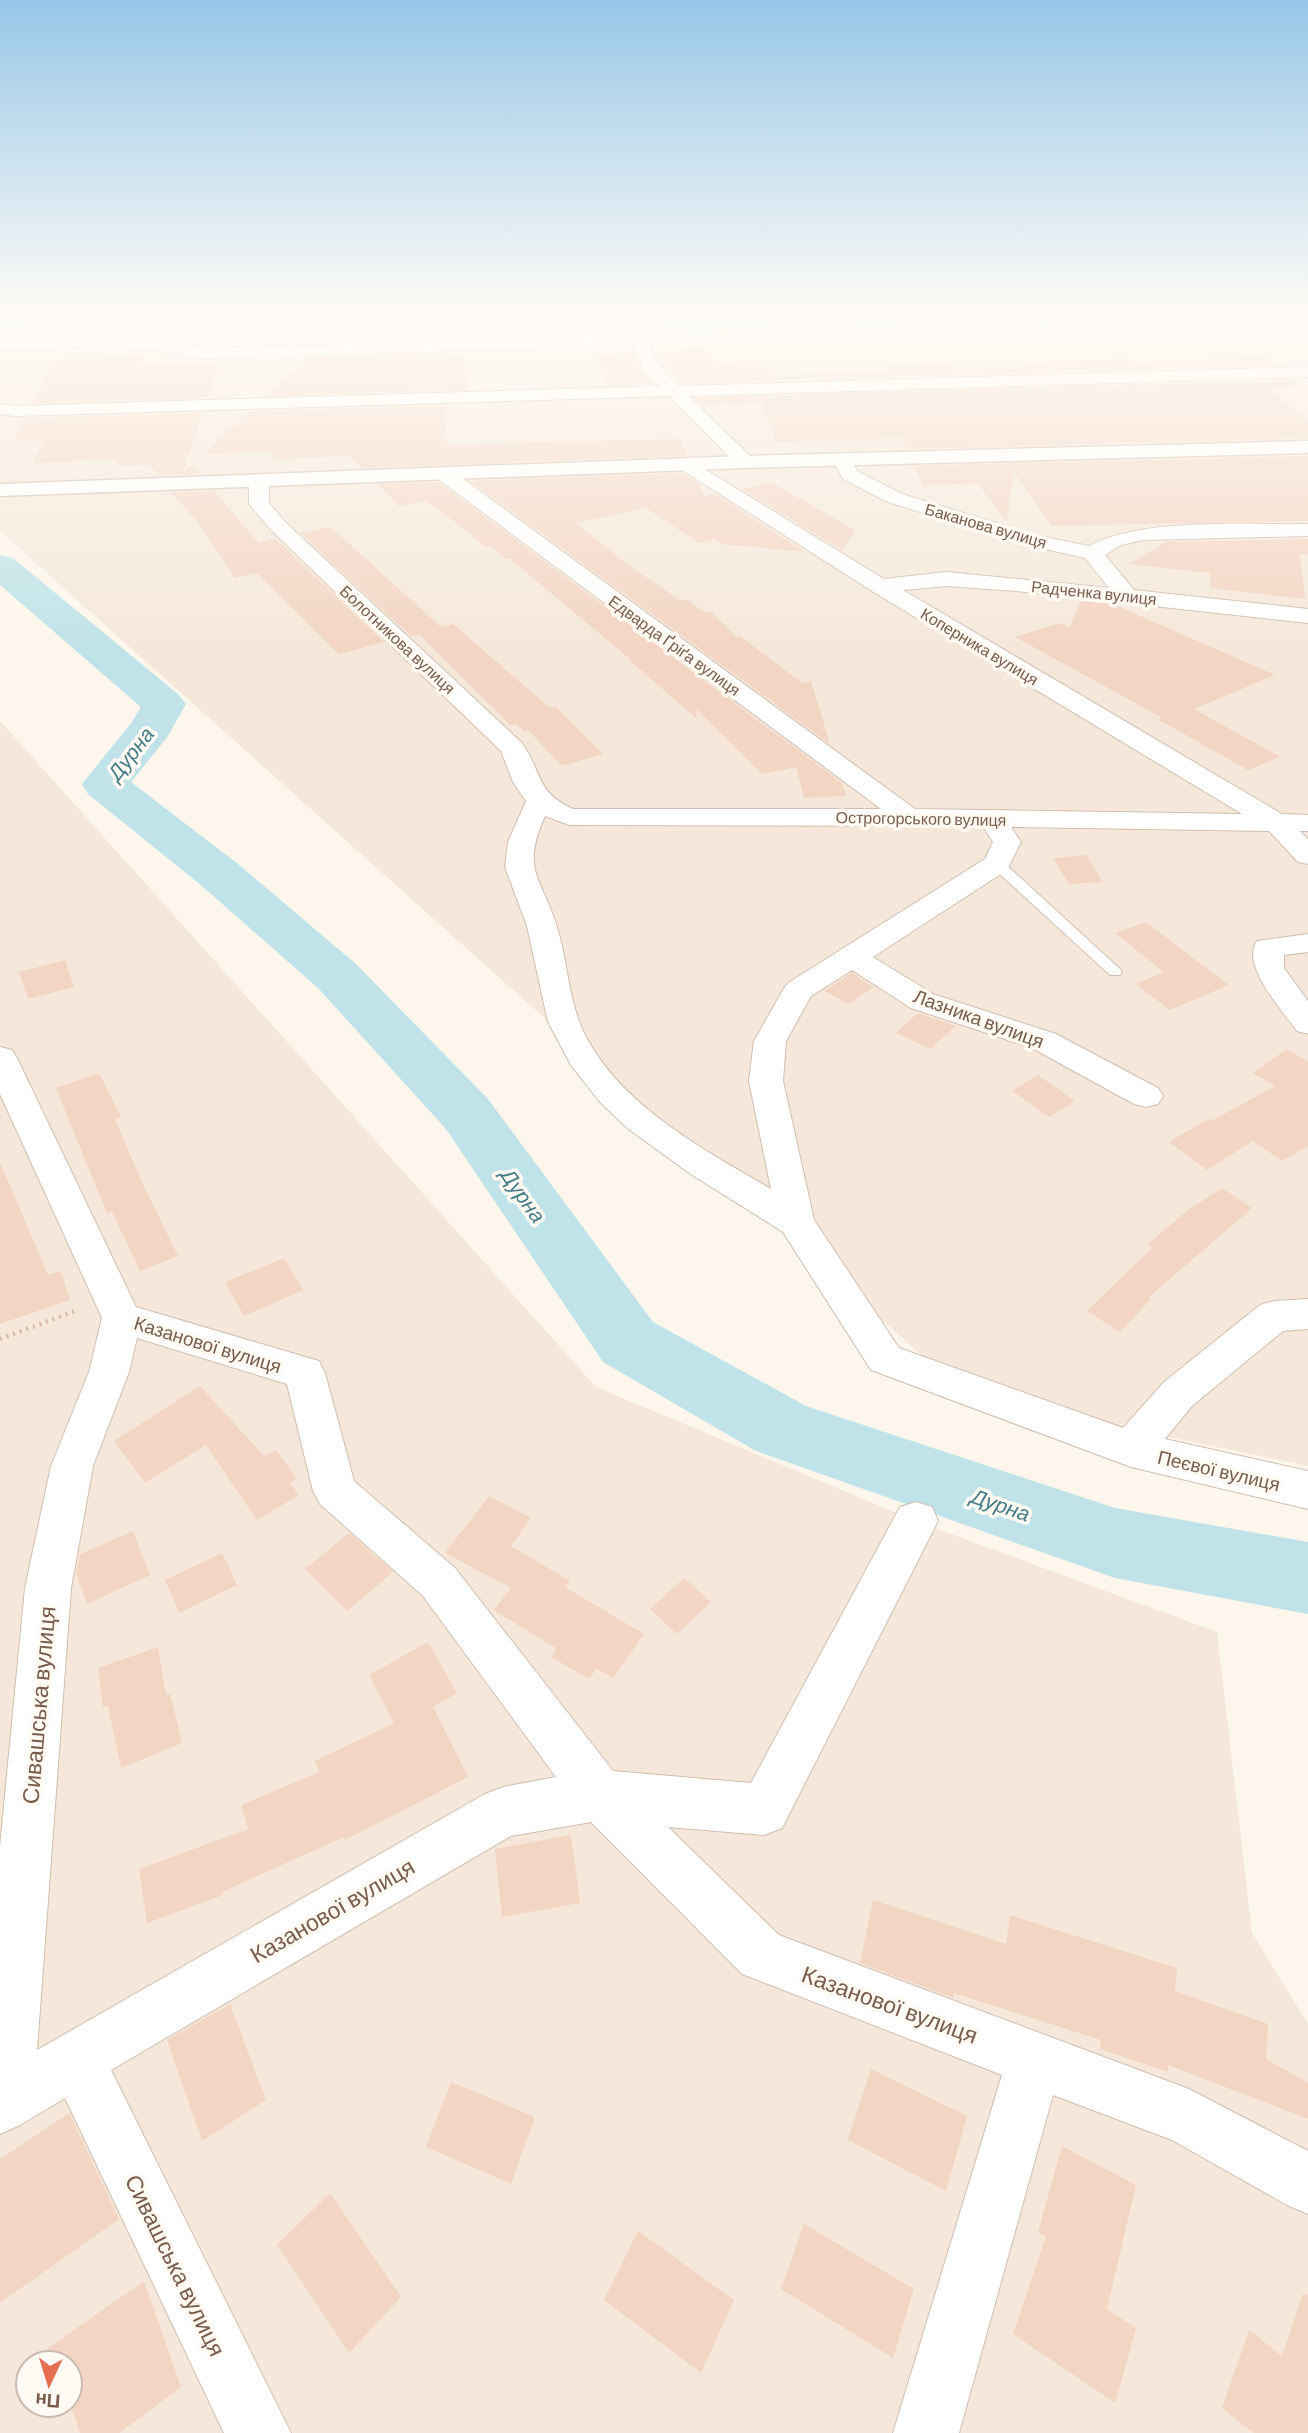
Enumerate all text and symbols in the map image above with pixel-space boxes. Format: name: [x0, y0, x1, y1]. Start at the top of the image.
street label: Баканова вулиця: [923, 499, 1049, 551]
street label: Радченка вулиця: [1030, 576, 1158, 608]
street label: Болотникова вулиця: [336, 581, 460, 697]
street label: Едварда Ґріґа вулиця: [605, 591, 745, 699]
street label: Коперника вулиця: [918, 603, 1042, 689]
water label: Дурна: [100, 721, 158, 786]
street label: Острогорського вулиця: [835, 807, 1007, 829]
street label: Лазника вулиця: [911, 984, 1047, 1052]
water label: Дурна: [495, 1161, 552, 1227]
street label: Казанової вулиця: [132, 1311, 284, 1377]
street label: Пеєвої вулиця: [1155, 1445, 1283, 1495]
water label: Дурна: [966, 1482, 1034, 1526]
street label: Сивашська вулиця: [15, 1605, 61, 1805]
street label: Казанової вулиця: [245, 1852, 419, 1968]
street label: Казанової вулиця: [798, 1959, 982, 2049]
street label: Сивашська вулиця: [120, 2170, 232, 2360]
north arrow: [14, 2349, 84, 2419]
text: Пн: [34, 2389, 61, 2414]

